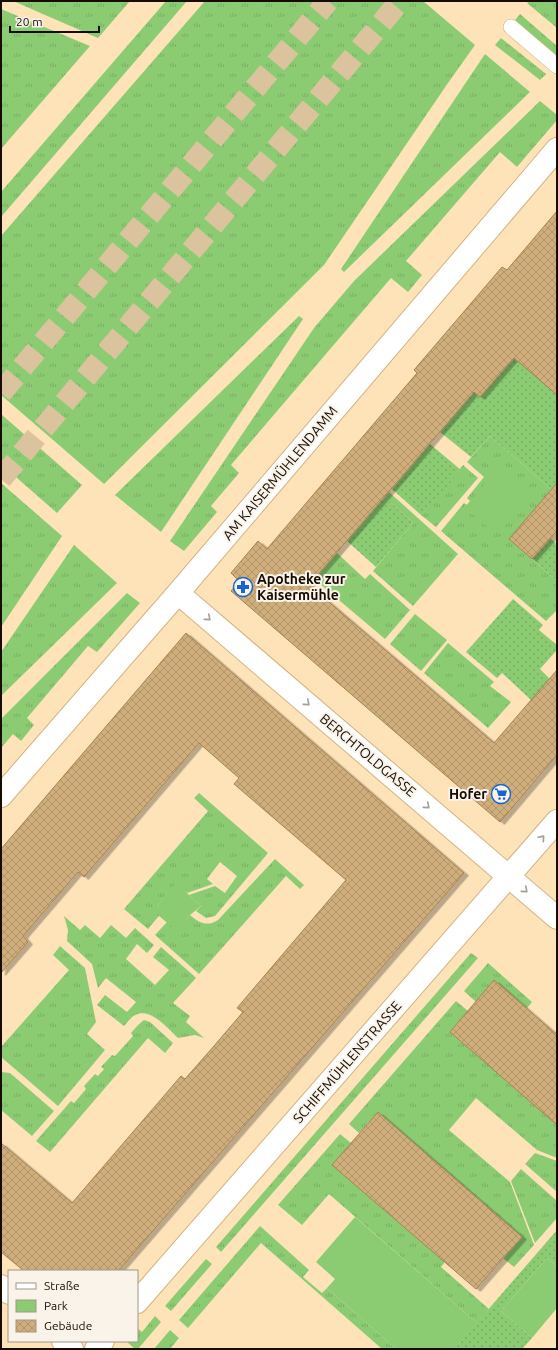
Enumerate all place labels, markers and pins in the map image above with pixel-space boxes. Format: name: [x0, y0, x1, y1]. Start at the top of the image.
place label: Apotheke zur Kaisermühle: [257, 571, 346, 603]
pharmacy icon: Apotheke zur Kaisermühle: [232, 576, 254, 598]
supermarket icon: Hofer: [490, 783, 512, 805]
place label: Hofer: [449, 786, 487, 802]

